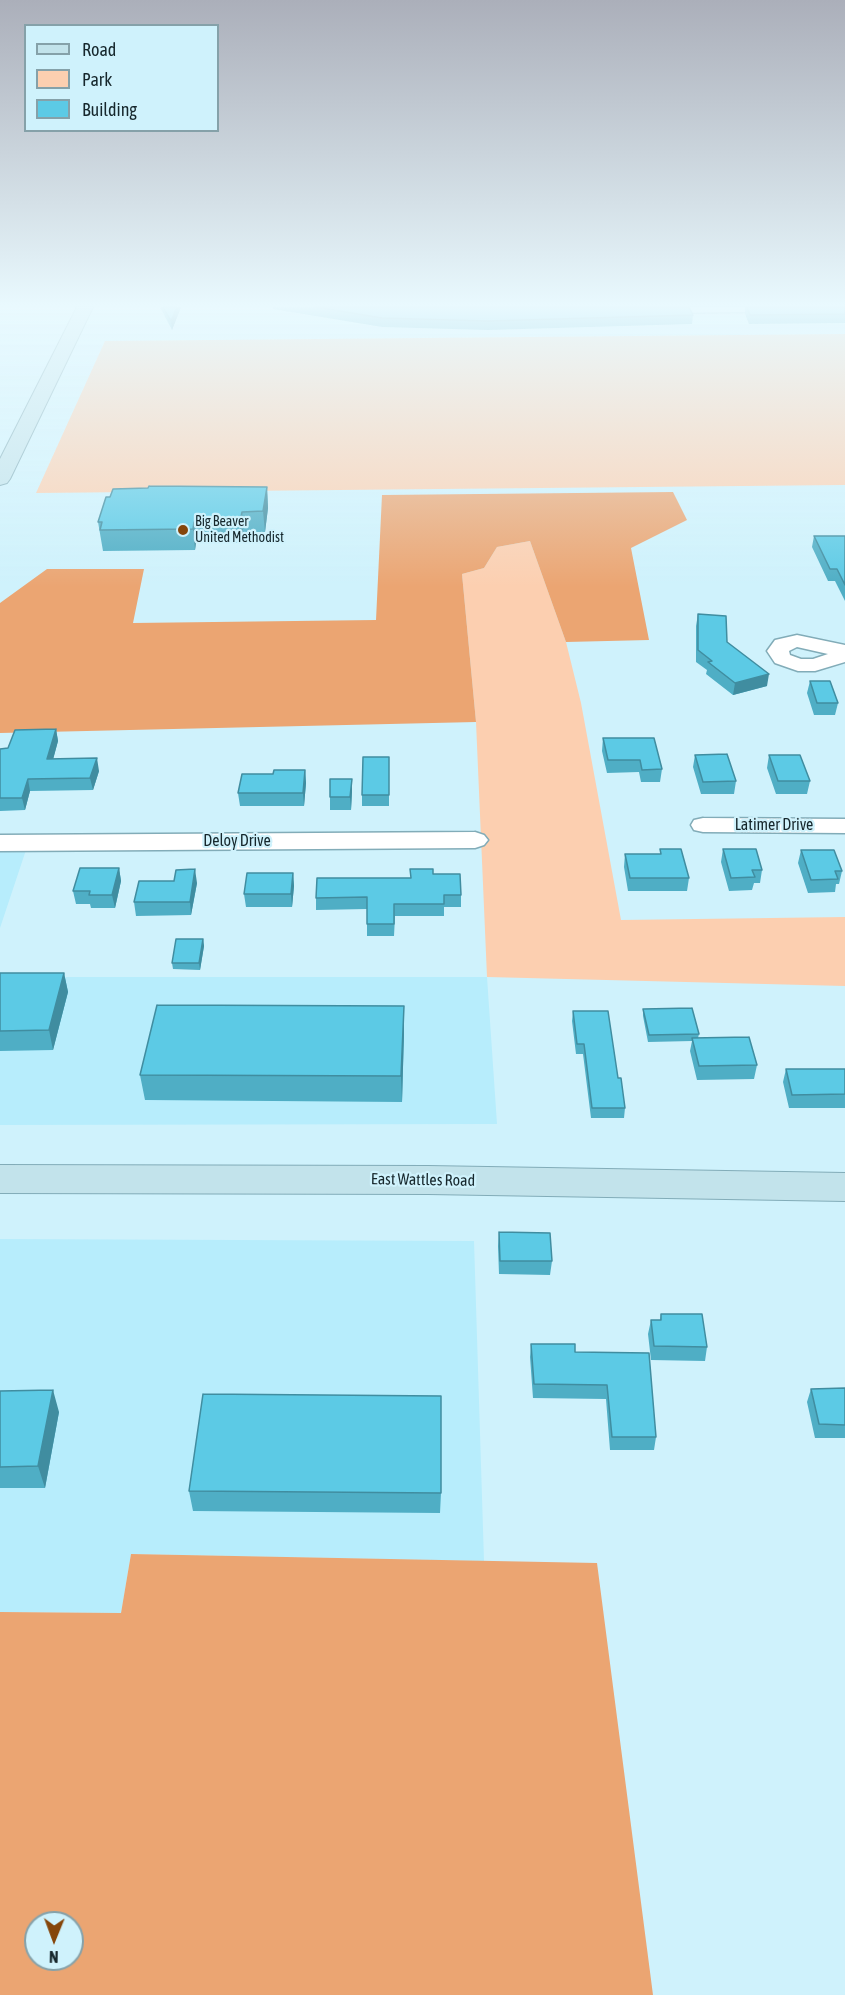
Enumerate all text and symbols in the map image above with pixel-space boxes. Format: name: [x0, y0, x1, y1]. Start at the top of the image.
legend: [24, 24, 219, 132]
text: Road: [82, 39, 116, 60]
text: Park: [82, 69, 112, 90]
text: Building: [82, 99, 137, 120]
place label: Big Beaver United Methodist: [195, 514, 284, 546]
marker: Big Beaver United Methodist: [176, 523, 190, 537]
street label: Latimer Drive: [735, 815, 813, 835]
street label: Deloy Drive: [203, 831, 271, 851]
street label: East Wattles Road: [371, 1169, 475, 1191]
north arrow: [24, 1911, 84, 1971]
text: N: [49, 1948, 59, 1966]

